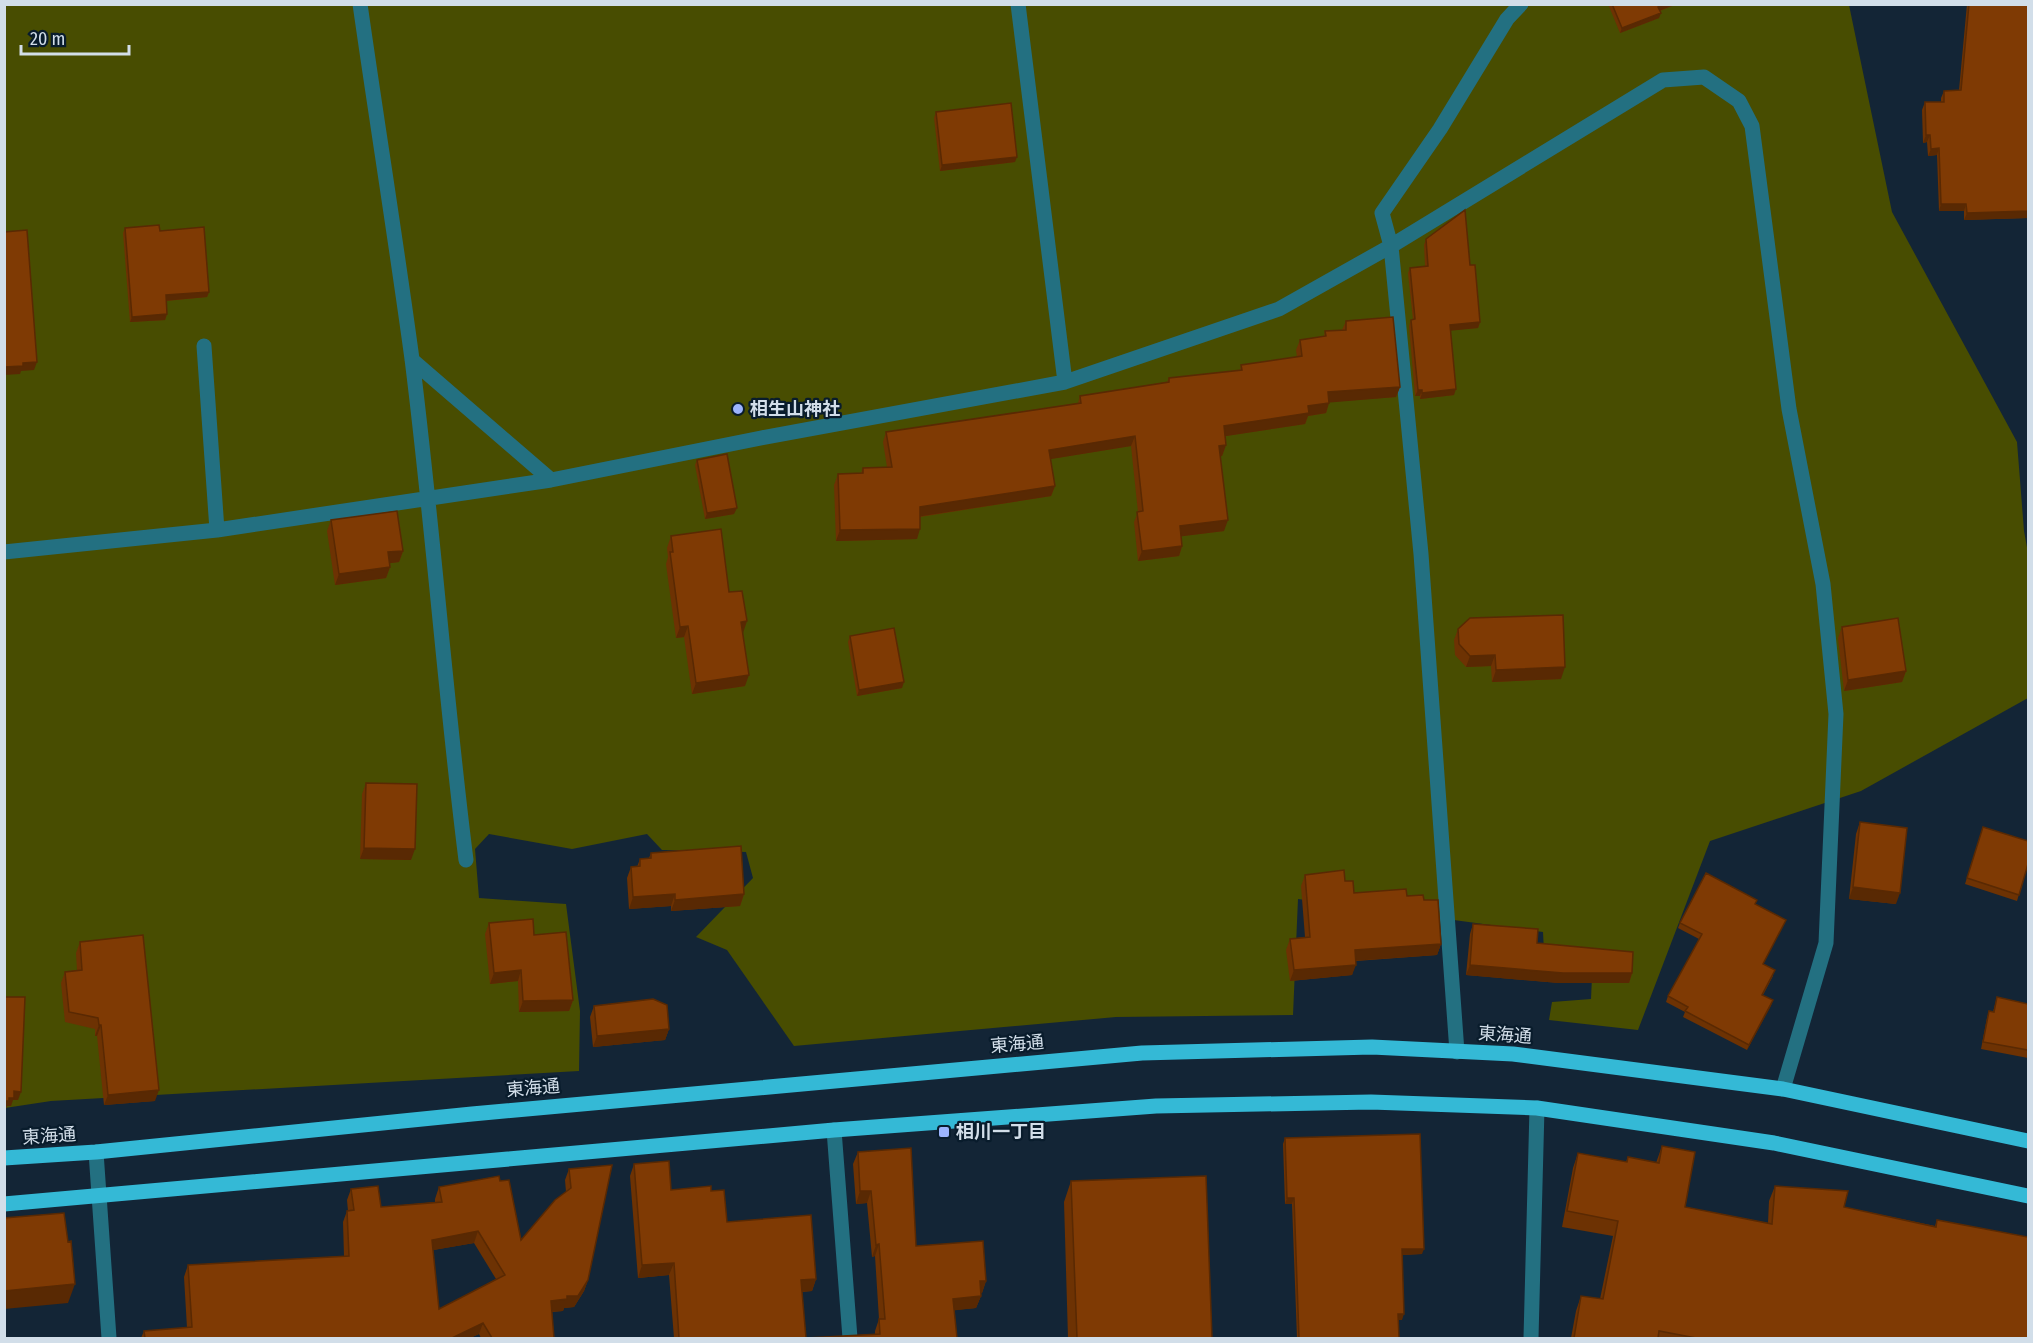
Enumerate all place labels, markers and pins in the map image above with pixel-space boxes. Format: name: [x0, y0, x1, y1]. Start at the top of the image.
place label: 相生山神社: [750, 398, 840, 420]
marker: 相生山神社: [731, 402, 745, 416]
place label: 相川一丁目: [956, 1121, 1046, 1143]
marker: 相川一丁目: [937, 1125, 951, 1139]

